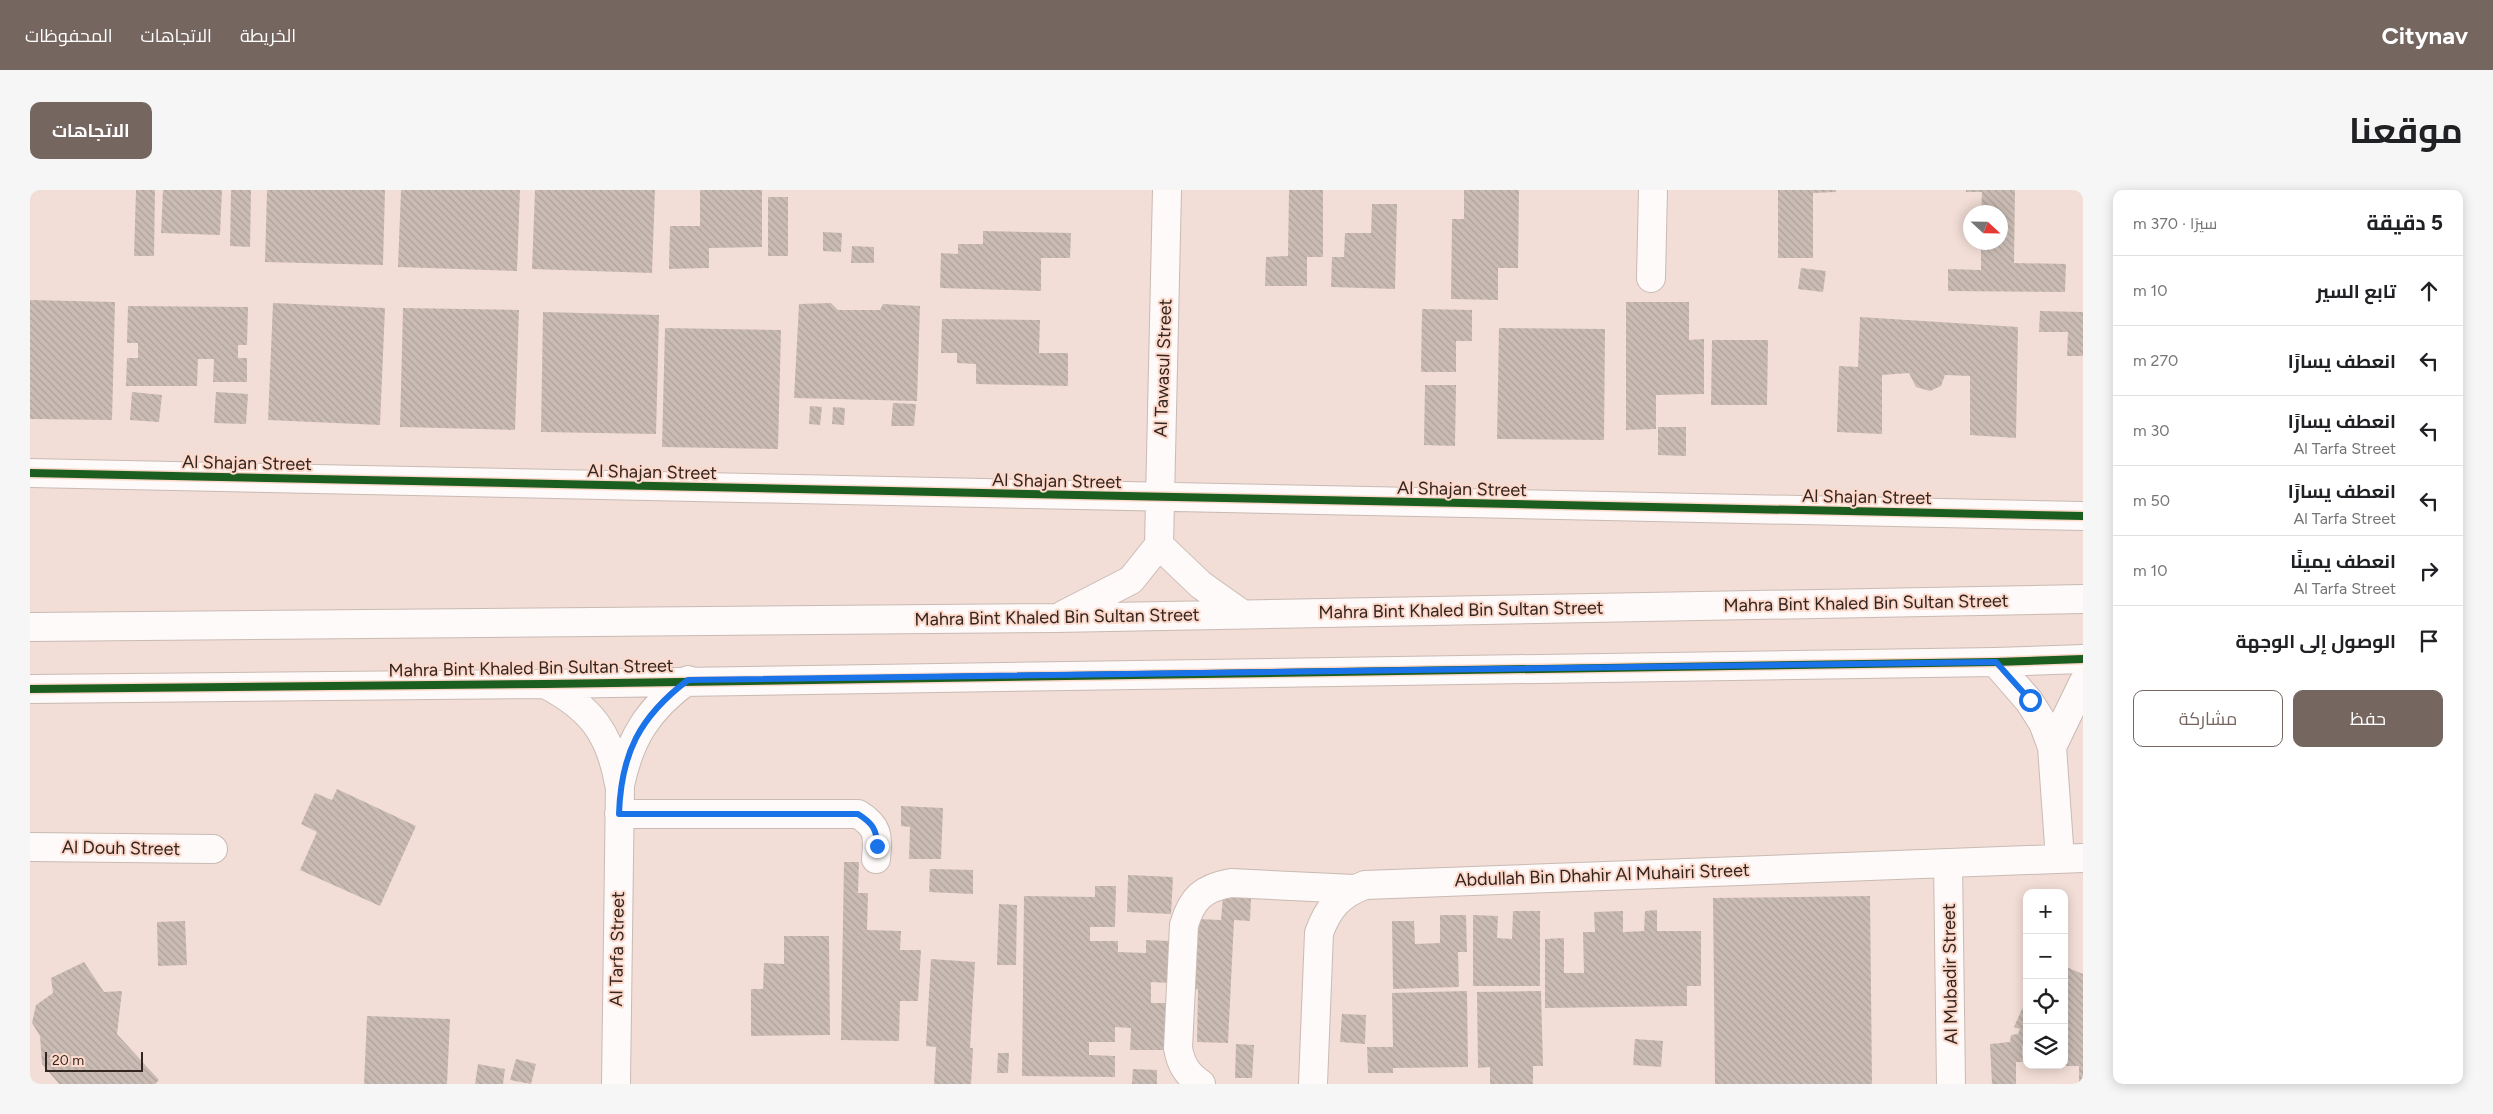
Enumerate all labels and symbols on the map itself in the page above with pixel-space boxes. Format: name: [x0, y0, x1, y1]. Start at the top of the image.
north arrow: [1963, 205, 2008, 250]
street label: Al Tawasul Street: [1150, 298, 1176, 438]
street label: Al Shajan Street: [182, 451, 312, 475]
street label: Al Shajan Street: [587, 460, 717, 484]
street label: Al Shajan Street: [992, 469, 1122, 493]
street label: Al Shajan Street: [1397, 477, 1527, 501]
street label: Al Shajan Street: [1802, 485, 1932, 509]
street label: Mahra Bint Khaled Bin Sultan Street: [1723, 590, 2009, 616]
street label: Mahra Bint Khaled Bin Sultan Street: [1318, 597, 1604, 623]
street label: Mahra Bint Khaled Bin Sultan Street: [914, 604, 1200, 630]
street label: Mahra Bint Khaled Bin Sultan Street: [388, 655, 674, 681]
route start: [2019, 689, 2042, 712]
route end: [866, 835, 889, 858]
street label: Al Douh Street: [62, 836, 181, 860]
street label: Abdullah Bin Dhahir Al Muhairi Street: [1454, 859, 1750, 891]
street label: Al Tarfa Street: [605, 891, 629, 1007]
street label: Al Mubadir Street: [1938, 903, 1962, 1045]
scale bar: [45, 1049, 142, 1072]

